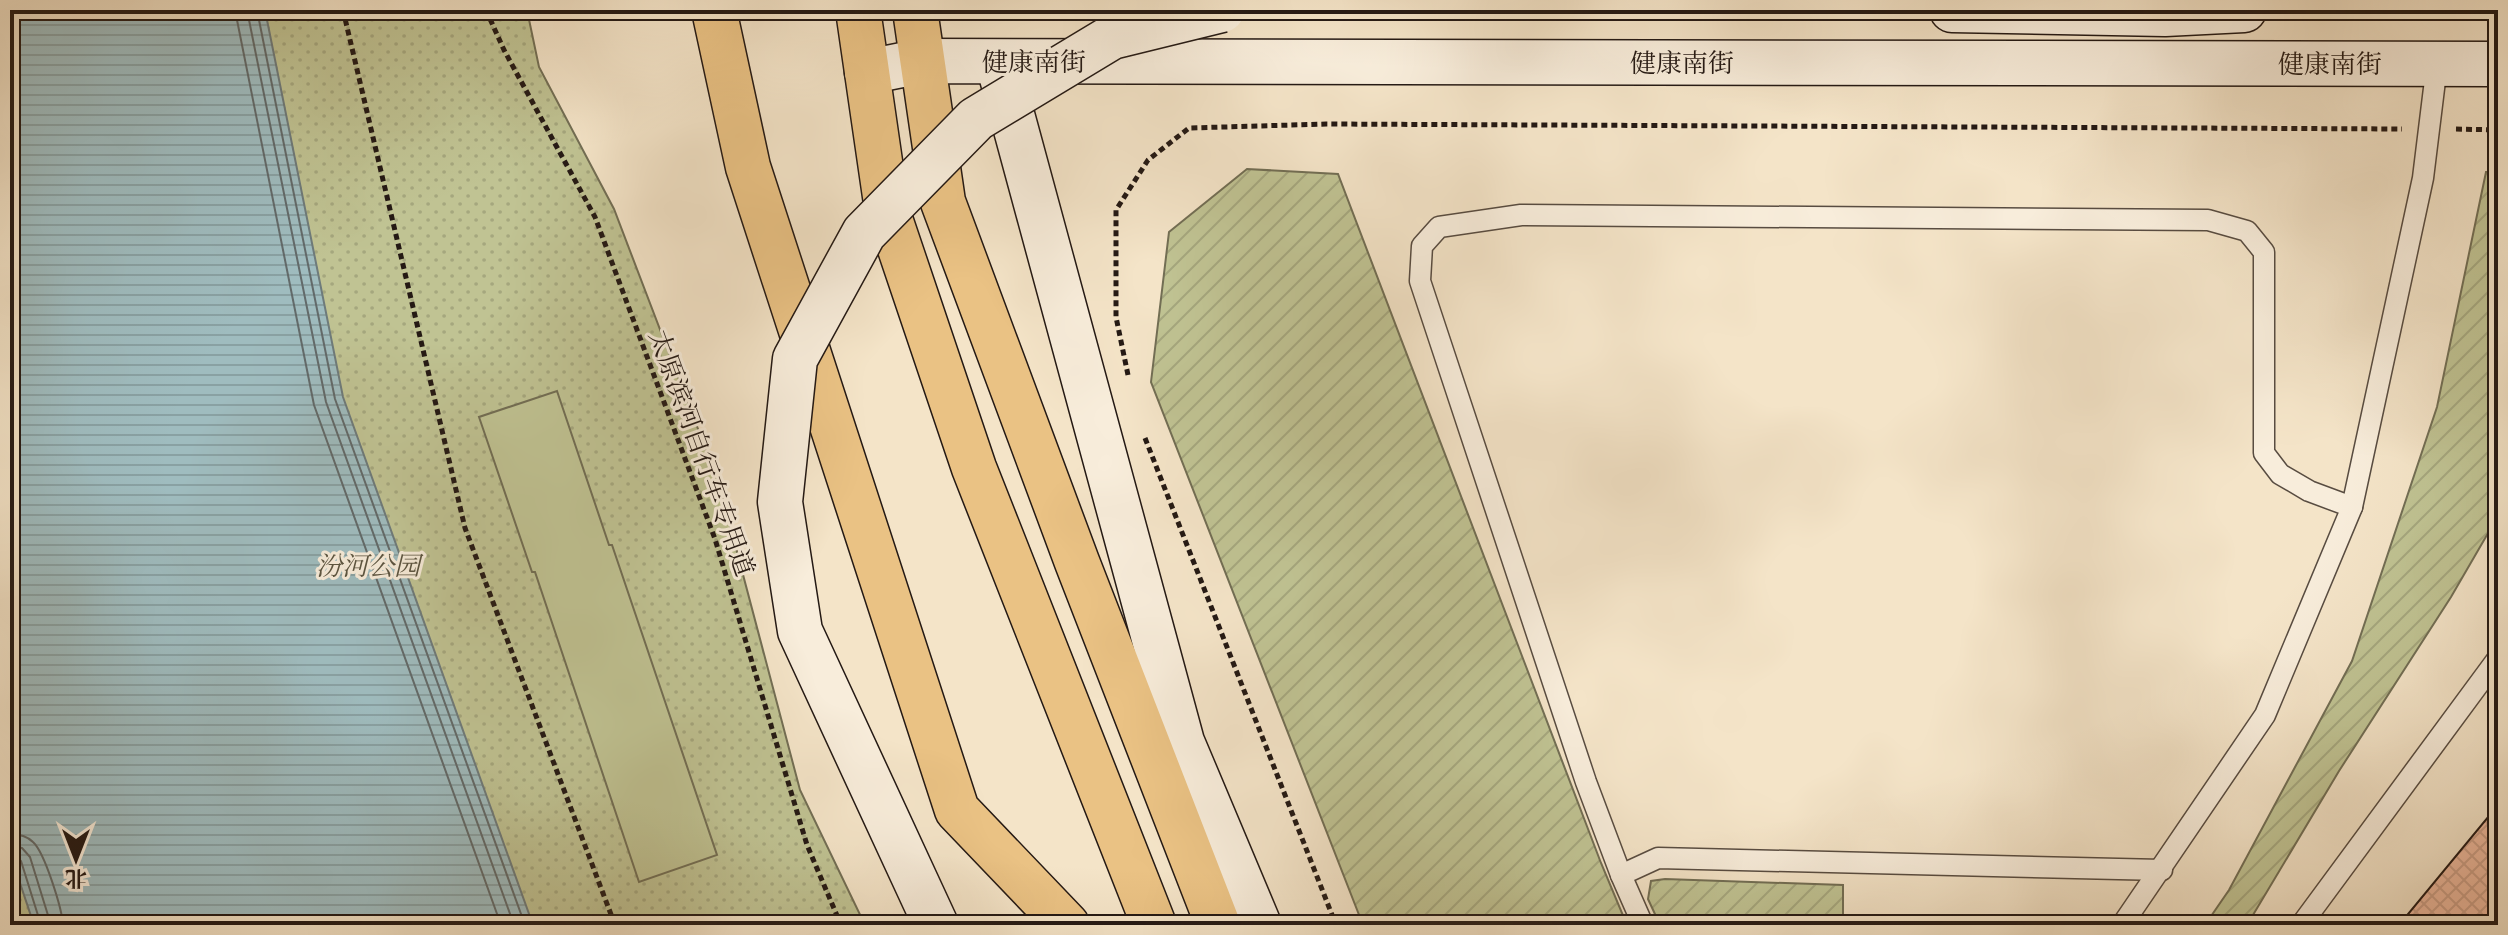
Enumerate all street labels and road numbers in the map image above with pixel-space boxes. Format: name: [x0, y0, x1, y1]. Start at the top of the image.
street label: 健康南街: [982, 42, 1086, 81]
street label: 健康南街: [1630, 43, 1734, 82]
street label: 健康南街: [2278, 44, 2382, 83]
street label: 太原滨河自行车专用道: [640, 324, 765, 582]

